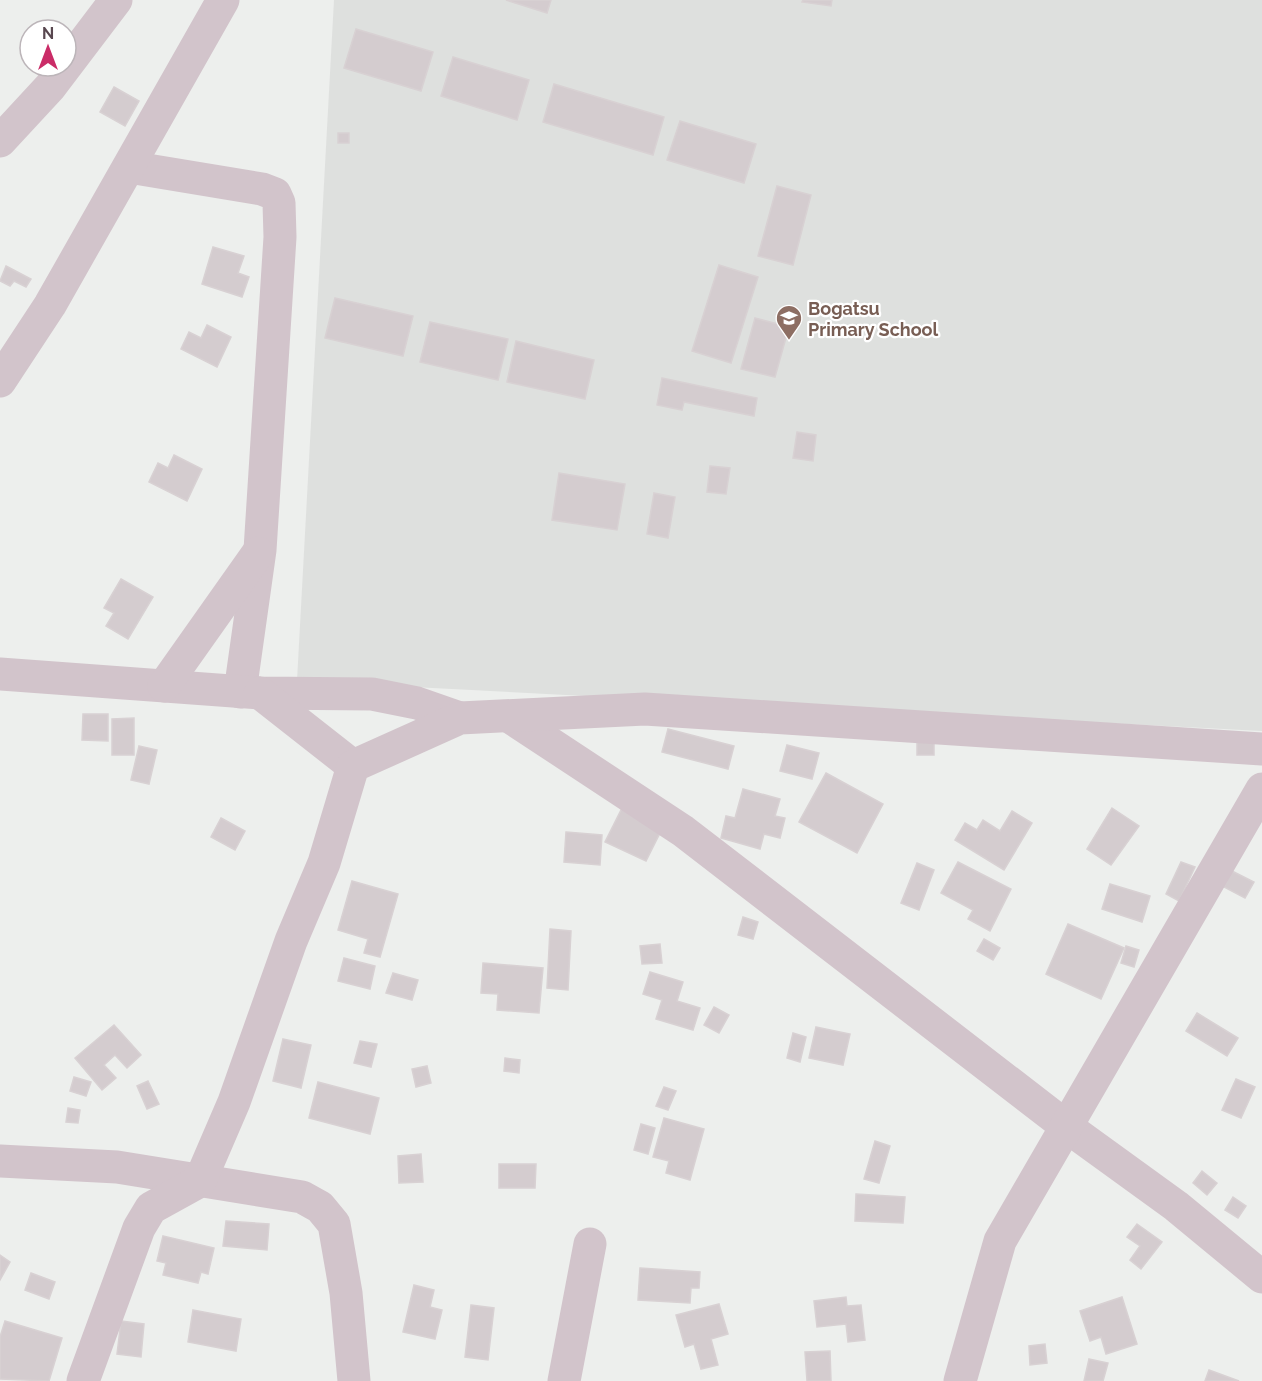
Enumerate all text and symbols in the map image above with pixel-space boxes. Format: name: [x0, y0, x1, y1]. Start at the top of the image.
north arrow: [18, 18, 78, 78]
text: N: [42, 24, 54, 43]
place label: Bogatsu Primary School: [808, 298, 938, 340]
school or university icon: Bogatsu Primary School: [774, 303, 804, 341]

